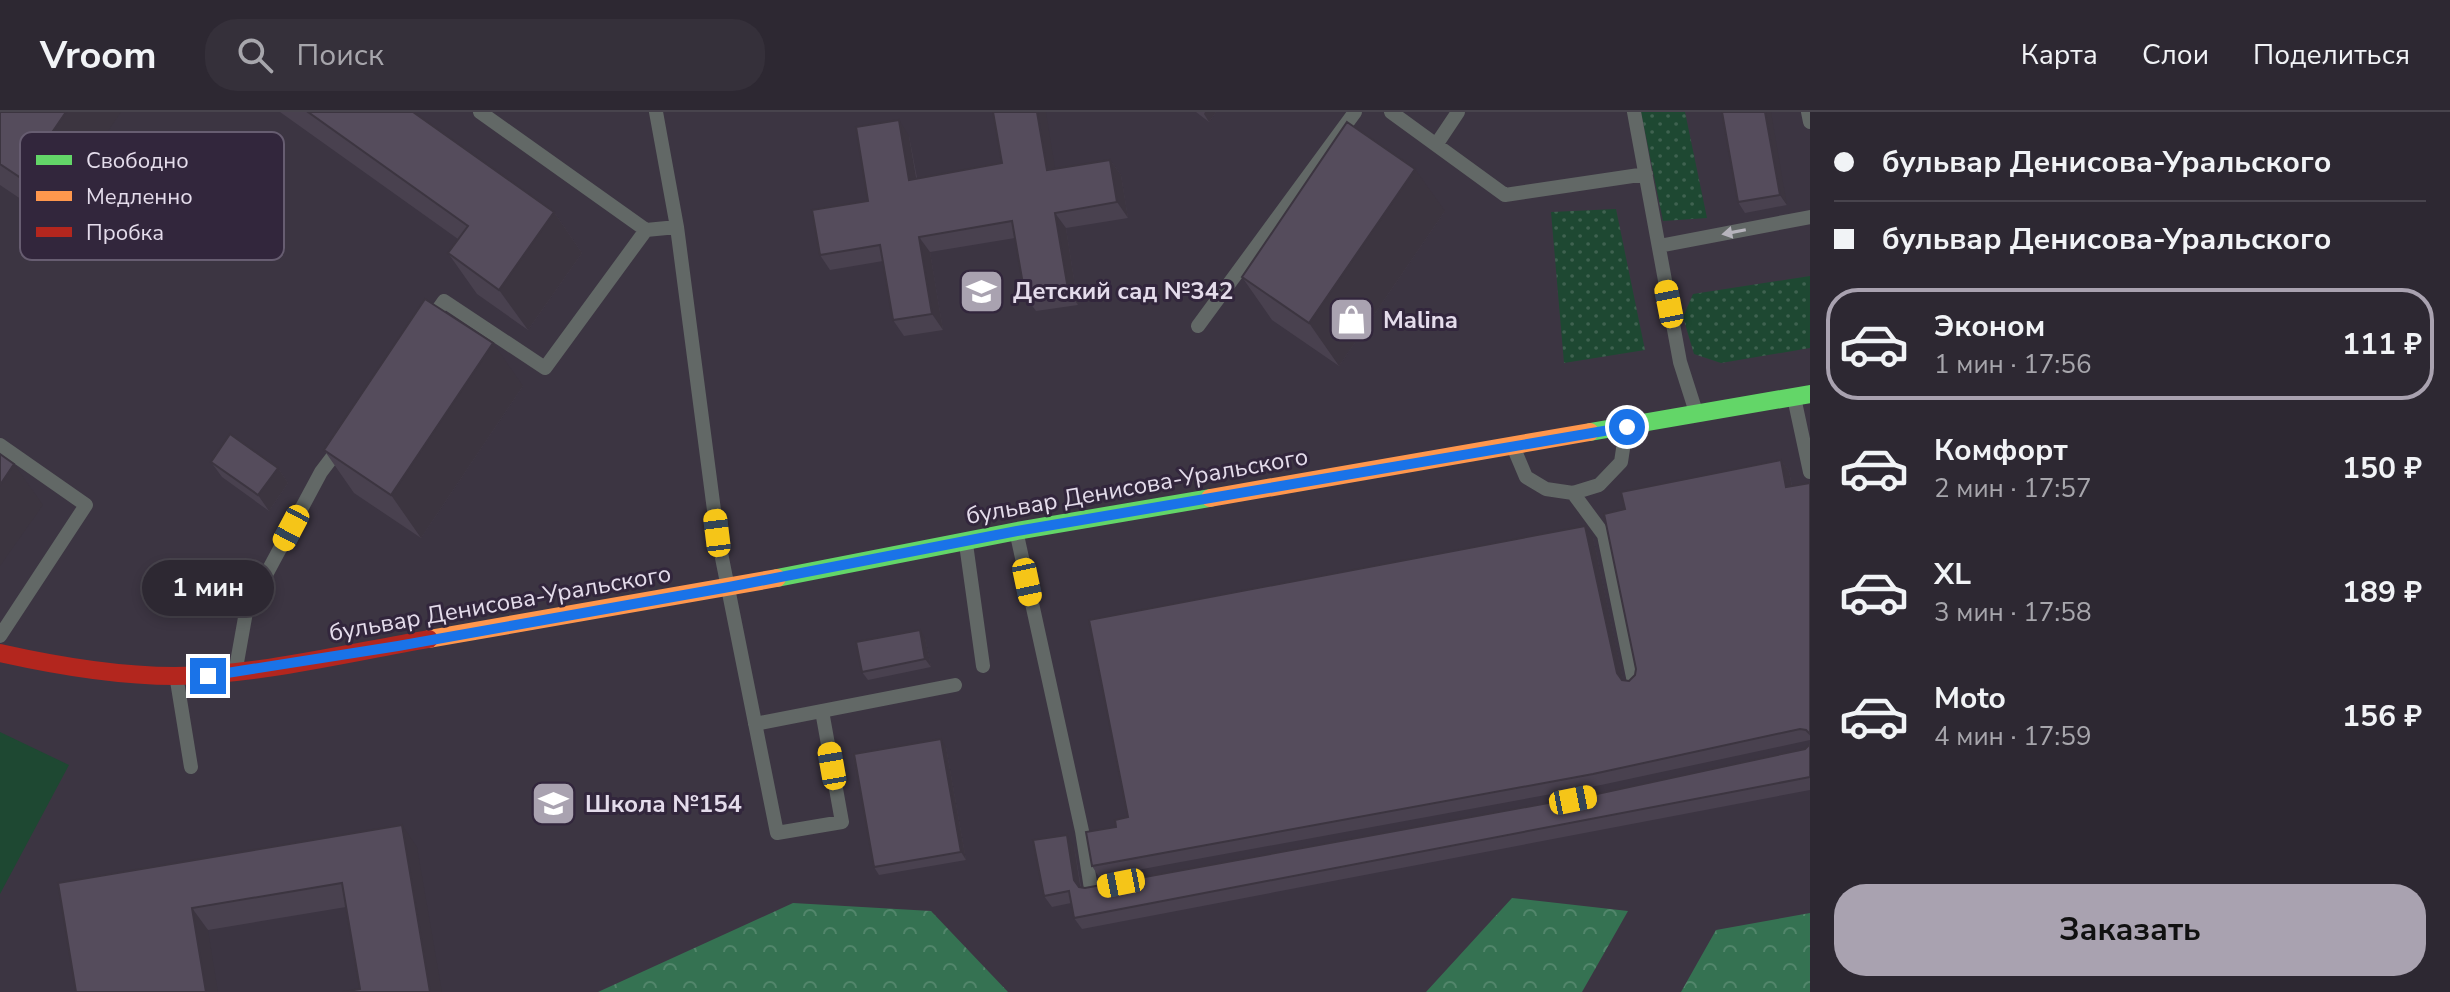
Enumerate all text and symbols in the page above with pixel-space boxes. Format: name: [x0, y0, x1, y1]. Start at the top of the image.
search box: [205, 19, 765, 91]
text: Vroom: [40, 30, 157, 81]
icon: search: [233, 33, 277, 77]
text: Поиск: [297, 35, 384, 76]
text: Карта: [2021, 36, 2098, 74]
text: Слои: [2142, 36, 2209, 74]
text: Поделиться: [2253, 36, 2410, 74]
legend: [20, 132, 284, 260]
text: бульвар Денисова-Уральского: [1882, 142, 2331, 183]
text: Свободно: [86, 146, 189, 176]
text: Медленно: [86, 182, 193, 212]
text: Пробка: [86, 218, 164, 248]
text: бульвар Денисова-Уральского: [1882, 219, 2331, 260]
one-way arrow: [1722, 226, 1747, 238]
school or university icon: Детский сад №342: [958, 267, 1006, 315]
place label: Детский сад №342: [1013, 275, 1233, 307]
car: [1653, 278, 1685, 330]
shop icon: Malina: [1328, 296, 1376, 344]
place label: Malina: [1383, 304, 1458, 336]
text: Эконом: [1934, 306, 2045, 347]
icon: car: [1838, 308, 1910, 380]
text: 111 ₽: [2342, 324, 2422, 365]
text: 1 мин · 17:56: [1934, 347, 2091, 382]
route start: [1609, 409, 1645, 445]
text: Комфорт: [1934, 430, 2068, 471]
icon: car: [1838, 432, 1910, 504]
street label: бульвар Денисова-Уральского: [964, 440, 1310, 532]
text: 150 ₽: [2342, 448, 2422, 489]
text: 2 мин · 17:57: [1934, 471, 2091, 506]
car: [269, 501, 313, 555]
car: [702, 508, 732, 558]
text: XL: [1934, 554, 1971, 595]
car: [1010, 556, 1044, 608]
icon: car: [1838, 556, 1910, 628]
street label: бульвар Денисова-Уральского: [327, 557, 673, 649]
callout: 1 мин: [142, 560, 274, 616]
text: 1 мин: [172, 570, 244, 605]
text: 189 ₽: [2342, 572, 2422, 613]
text: 3 мин · 17:58: [1934, 595, 2091, 630]
route end: [190, 658, 226, 694]
text: Moto: [1934, 678, 2006, 719]
icon: car: [1838, 680, 1910, 752]
text: 156 ₽: [2342, 696, 2422, 737]
text: 4 мин · 17:59: [1934, 719, 2091, 754]
car: [816, 740, 848, 792]
school or university icon: Школа №154: [530, 780, 578, 828]
car: [1547, 784, 1599, 816]
place label: Школа №154: [585, 788, 742, 820]
car: [1095, 867, 1147, 899]
button: Заказать: [1834, 884, 2426, 976]

